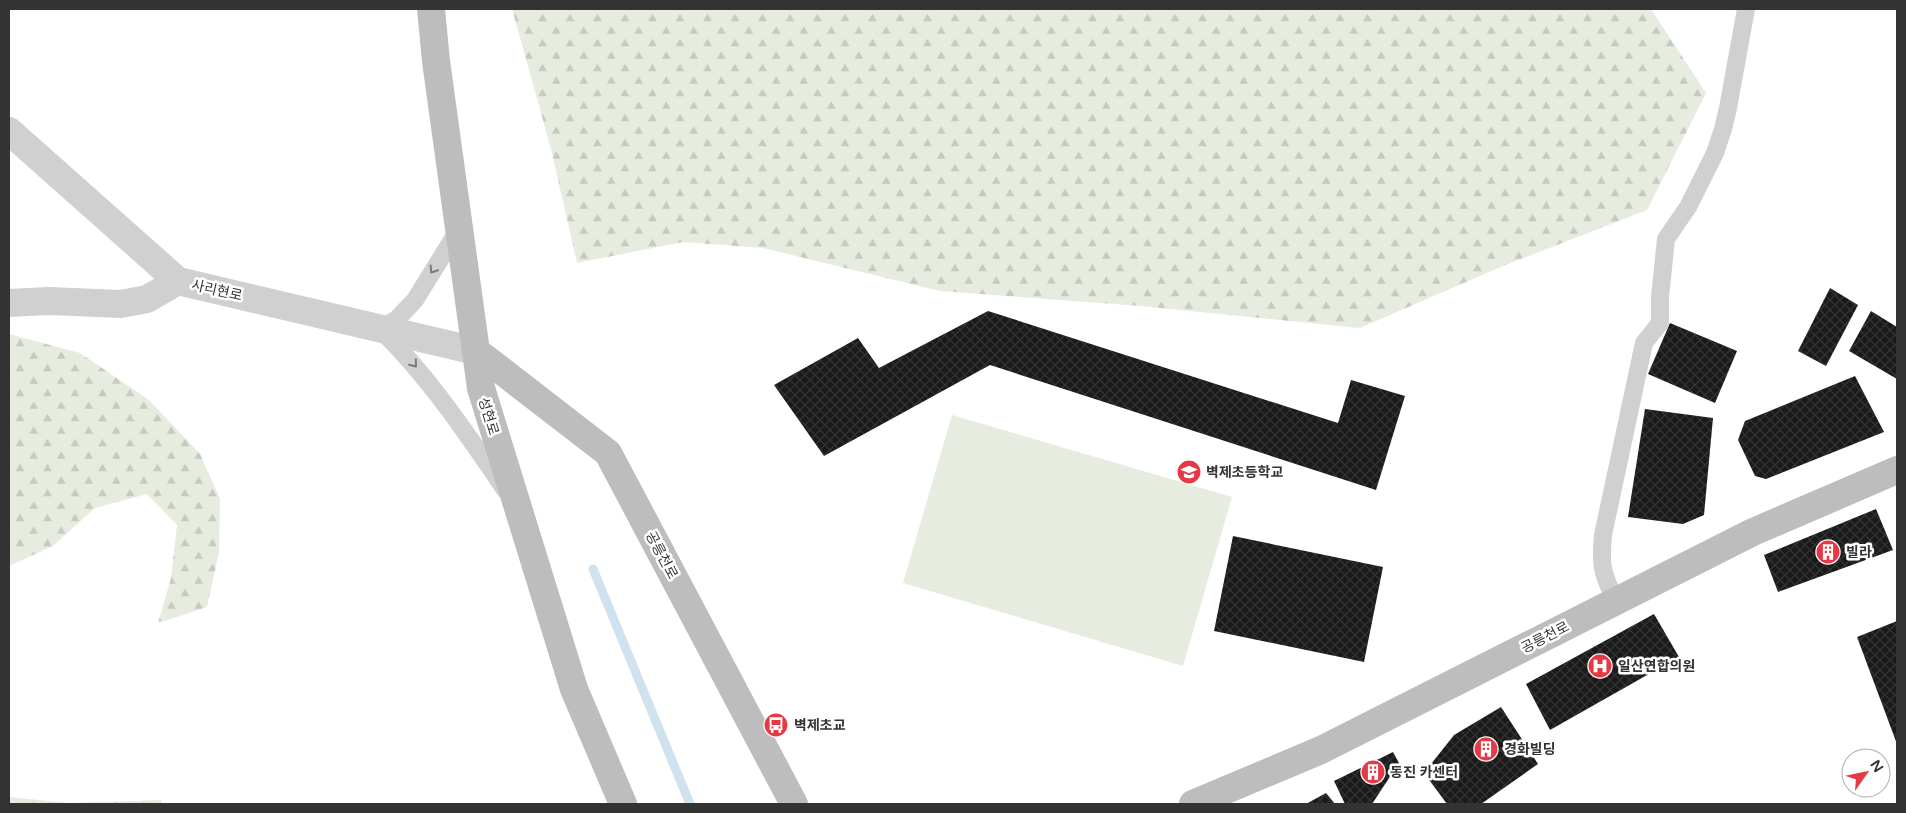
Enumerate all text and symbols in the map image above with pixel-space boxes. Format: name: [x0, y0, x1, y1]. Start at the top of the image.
one-way arrow: [430, 265, 440, 274]
street label: 사리현로: [190, 276, 244, 305]
one-way arrow: [408, 358, 417, 367]
street label: 성현로: [475, 395, 502, 437]
school or university icon: 벽제초등학교: [1176, 459, 1202, 485]
place label: 벽제초등학교: [1206, 464, 1283, 481]
street label: 공릉천로: [642, 528, 681, 582]
building icon: 빌라: [1815, 539, 1841, 565]
place label: 빌라: [1846, 544, 1872, 561]
street label: 공릉천로: [1518, 618, 1572, 657]
hospital icon: 일산연합의원: [1587, 653, 1613, 679]
place label: 일산연합의원: [1618, 658, 1695, 675]
bus stop icon: 벽제초교: [763, 712, 789, 738]
place label: 벽제초교: [794, 717, 846, 734]
building icon: 경화빌딩: [1473, 736, 1499, 762]
place label: 경화빌딩: [1504, 741, 1556, 758]
north arrow: [1841, 748, 1891, 798]
text: N: [1866, 757, 1887, 776]
building icon: 동진 카센터: [1360, 759, 1386, 785]
place label: 동진 카센터: [1390, 764, 1458, 781]

